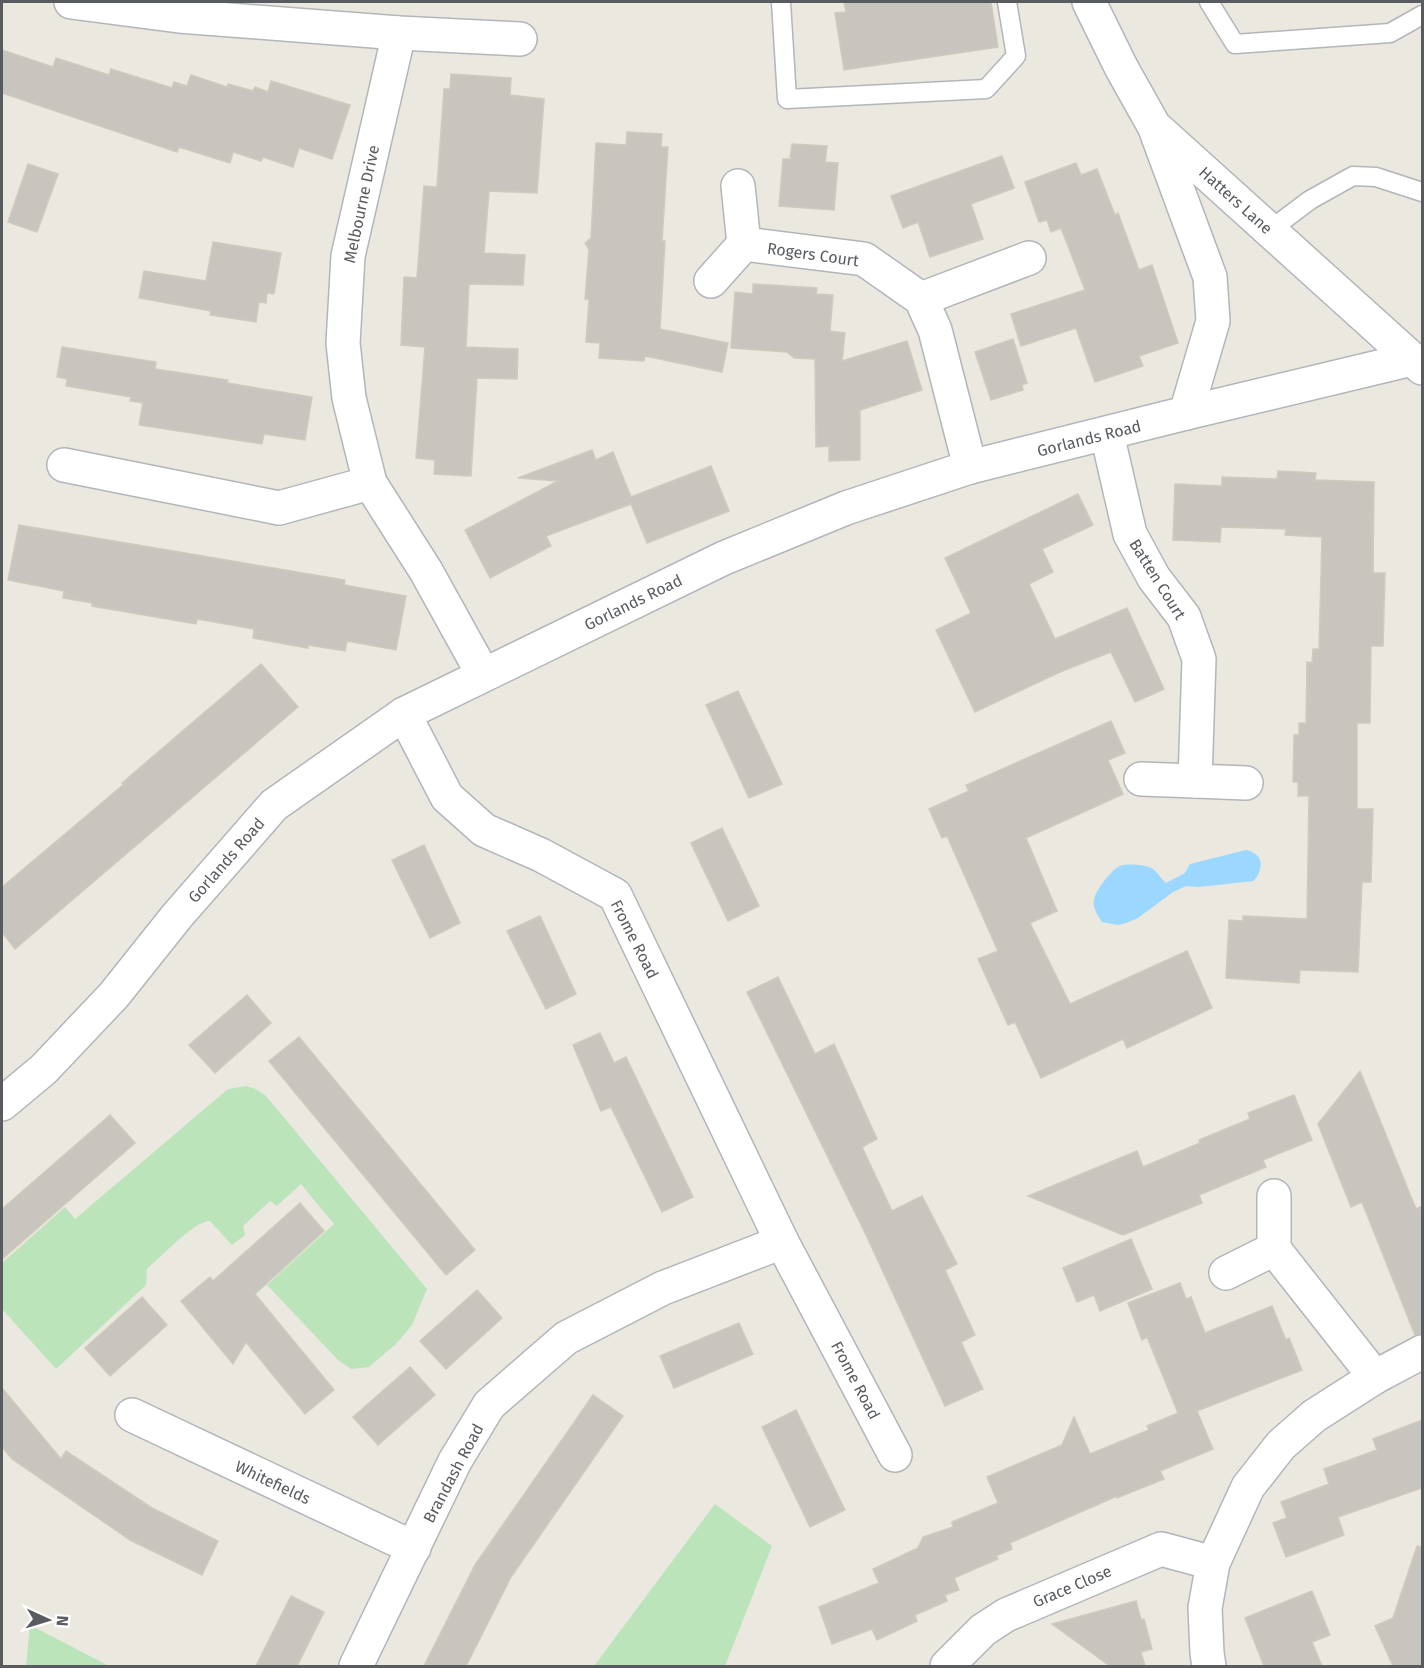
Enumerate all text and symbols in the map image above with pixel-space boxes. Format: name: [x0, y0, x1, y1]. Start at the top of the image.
street label: Melbourne Drive: [340, 143, 383, 265]
street label: Hatters Lane: [1195, 163, 1276, 238]
street label: Rogers Court: [766, 239, 860, 270]
street label: Gorlands Road: [1035, 416, 1143, 461]
street label: Batten Court: [1125, 535, 1190, 623]
street label: Gorlands Road: [581, 571, 685, 634]
street label: Gorlands Road: [184, 814, 268, 907]
street label: Frome Road: [607, 897, 663, 982]
street label: Frome Road: [827, 1338, 884, 1423]
street label: Brandash Road: [419, 1420, 488, 1526]
street label: Whitefields: [232, 1457, 313, 1508]
street label: Grace Close: [1030, 1561, 1114, 1612]
north arrow: [18, 1590, 78, 1650]
text: N: [53, 1615, 72, 1627]

